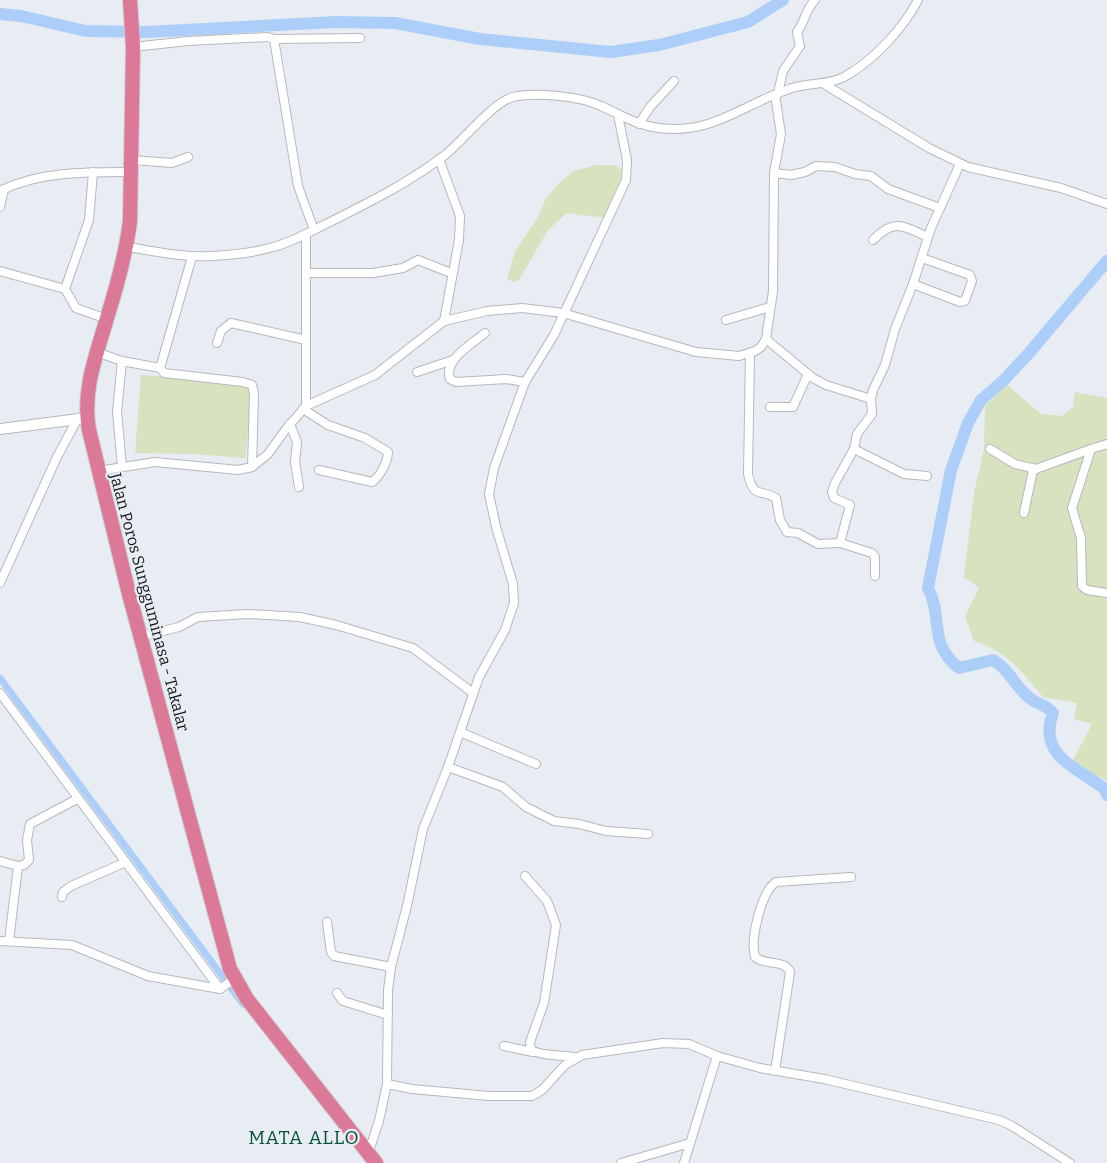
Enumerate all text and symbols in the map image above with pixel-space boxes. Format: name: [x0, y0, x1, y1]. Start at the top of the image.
street label: Jalan Poros Sungguminasa - Takalar: [106, 470, 193, 733]
district label: MATA ALLO: [248, 1126, 360, 1149]

